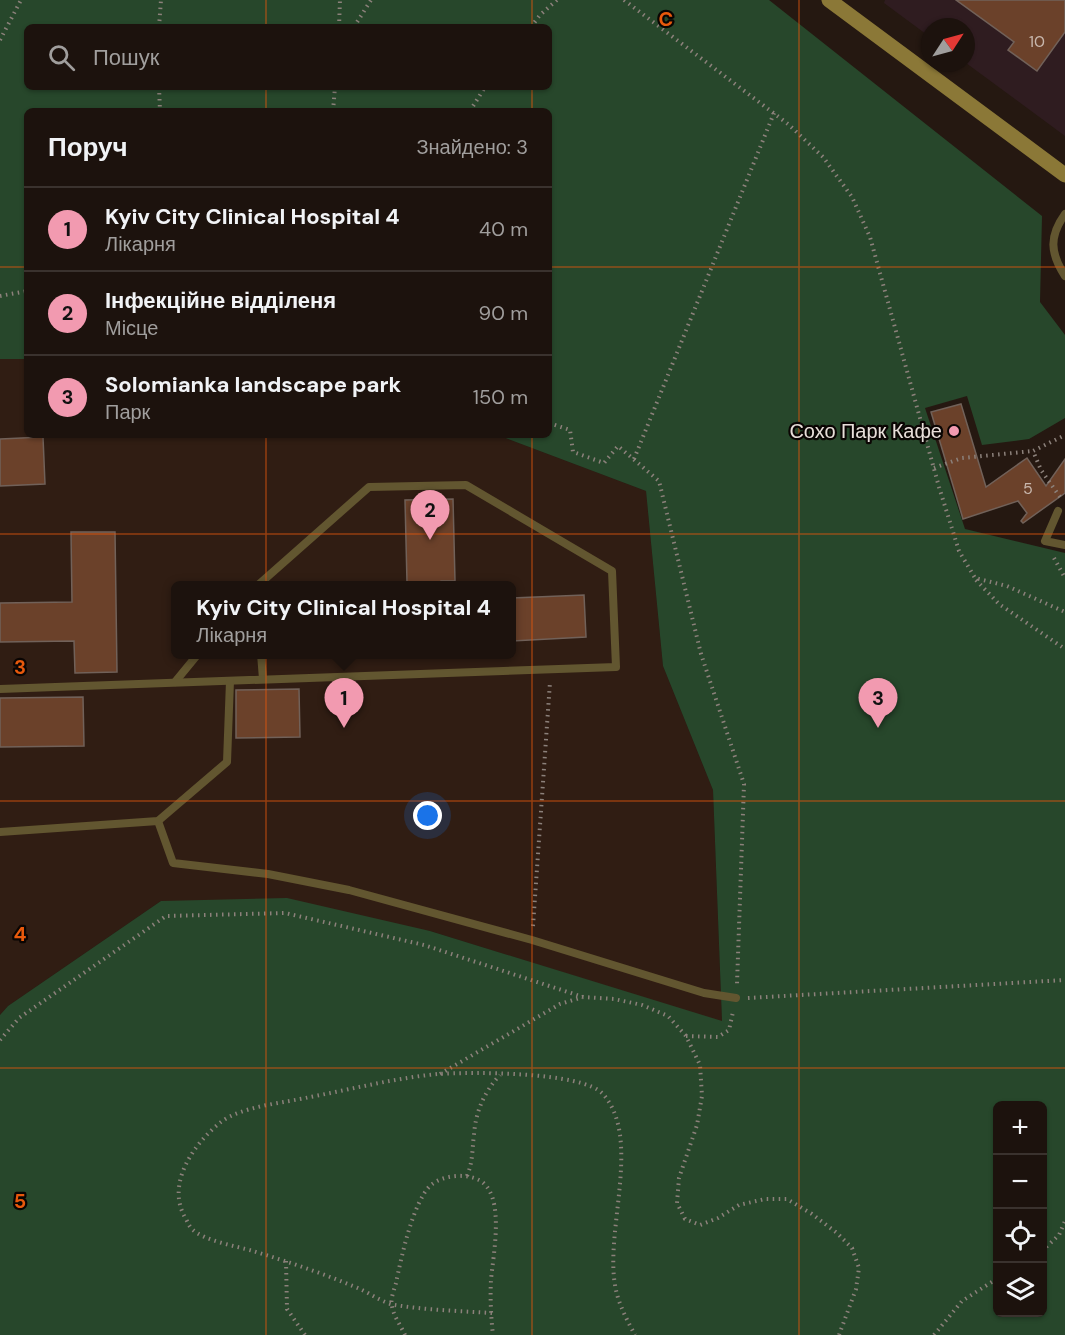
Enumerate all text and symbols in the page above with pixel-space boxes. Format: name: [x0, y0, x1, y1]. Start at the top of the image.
text: C: [659, 6, 673, 32]
north arrow: [921, 18, 975, 72]
search box: [24, 24, 552, 90]
house number: 10: [1029, 31, 1045, 52]
icon: search: [45, 41, 78, 74]
text: Пошук: [93, 43, 159, 72]
text: Поруч: [48, 130, 128, 164]
text: Знайдено: 3: [416, 134, 528, 160]
text: Kyiv City Clinical Hospital 4: [105, 202, 400, 231]
text: 1: [64, 216, 71, 242]
text: 40 m: [479, 216, 528, 242]
text: Лікарня: [105, 231, 176, 257]
text: Інфекційне відділеня: [105, 286, 336, 315]
text: 2: [62, 300, 73, 326]
text: 90 m: [479, 300, 528, 326]
text: Місце: [105, 315, 158, 341]
text: Solomianka landscape park: [105, 370, 401, 399]
text: 3: [61, 384, 74, 410]
text: 150 m: [473, 384, 528, 410]
text: Парк: [105, 399, 150, 425]
place label: Сохо Парк Кафе: [789, 418, 942, 444]
marker: Сохо Парк Кафе: [947, 424, 961, 438]
house number: 5: [1023, 478, 1033, 499]
pin: 2: [410, 490, 450, 540]
popup: [171, 581, 516, 659]
text: Kyiv City Clinical Hospital 4: [196, 593, 491, 622]
text: Лікарня: [196, 622, 267, 648]
text: 3: [14, 654, 26, 680]
pin: 1: [324, 678, 364, 728]
pin: 3: [858, 678, 898, 728]
your location: [413, 801, 442, 830]
text: 4: [14, 921, 27, 947]
map controls: [993, 1101, 1047, 1317]
button: +: [993, 1101, 1047, 1155]
button: −: [993, 1155, 1047, 1209]
text: 5: [14, 1188, 26, 1214]
button: locate: [993, 1209, 1047, 1263]
button: layers: [993, 1263, 1047, 1317]

